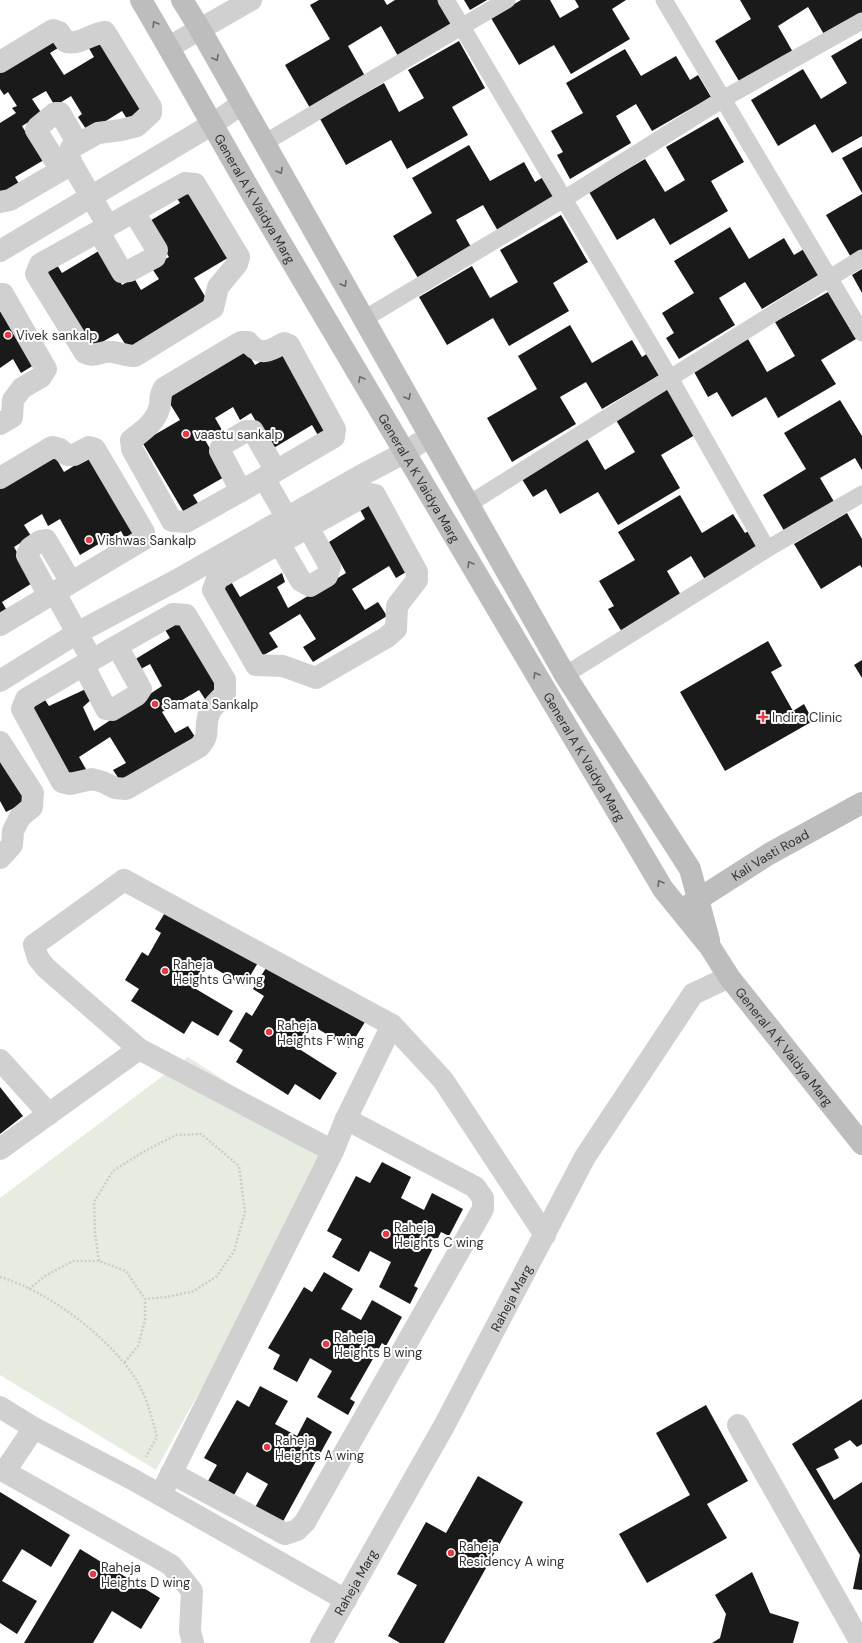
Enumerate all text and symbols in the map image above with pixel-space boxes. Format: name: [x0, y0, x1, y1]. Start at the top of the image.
one-way arrow: [152, 21, 159, 28]
one-way arrow: [212, 54, 219, 61]
street label: General A K Vaidya Marg: [211, 131, 299, 266]
one-way arrow: [276, 167, 283, 174]
one-way arrow: [340, 280, 347, 287]
place label: Vivek sankalp: [16, 327, 97, 344]
marker: Vivek sankalp: [3, 330, 13, 340]
one-way arrow: [358, 376, 365, 383]
one-way arrow: [404, 393, 411, 400]
street label: General A K Vaidya Marg: [375, 410, 464, 545]
place label: vaastu sankalp: [194, 426, 283, 443]
marker: vaastu sankalp: [181, 429, 191, 439]
place label: Vishwas Sankalp: [97, 532, 196, 549]
marker: Vishwas Sankalp: [84, 535, 94, 545]
one-way arrow: [467, 561, 474, 568]
one-way arrow: [533, 672, 541, 679]
street label: General A K Vaidya Marg: [540, 689, 629, 824]
place label: Samata Sankalp: [163, 696, 258, 713]
marker: Samata Sankalp: [150, 699, 160, 709]
place label: Indira Clinic: [772, 709, 842, 726]
marker: Indira Clinic: [757, 711, 769, 723]
street label: Kali Vasti Road: [728, 825, 812, 884]
one-way arrow: [657, 880, 664, 887]
place label: Raheja Heights G wing: [173, 956, 263, 988]
marker: Raheja Heights G wing: [160, 966, 170, 976]
street label: General A K Vaidya Marg: [732, 984, 837, 1109]
place label: Raheja Heights F wing: [277, 1017, 364, 1049]
marker: Raheja Heights F wing: [264, 1027, 274, 1037]
place label: Raheja Heights C wing: [394, 1219, 484, 1251]
marker: Raheja Heights C wing: [381, 1229, 391, 1239]
street label: Raheja Marg: [487, 1262, 536, 1334]
place label: Raheja Heights B wing: [334, 1329, 422, 1361]
marker: Raheja Heights B wing: [321, 1339, 331, 1349]
place label: Raheja Heights A wing: [275, 1432, 364, 1464]
marker: Raheja Heights A wing: [262, 1442, 272, 1452]
place label: Raheja Residency A wing: [459, 1538, 564, 1570]
street label: Raheja Marg: [330, 1546, 381, 1618]
marker: Raheja Residency A wing: [446, 1548, 456, 1558]
place label: Raheja Heights D wing: [101, 1559, 190, 1591]
marker: Raheja Heights D wing: [88, 1569, 98, 1579]

